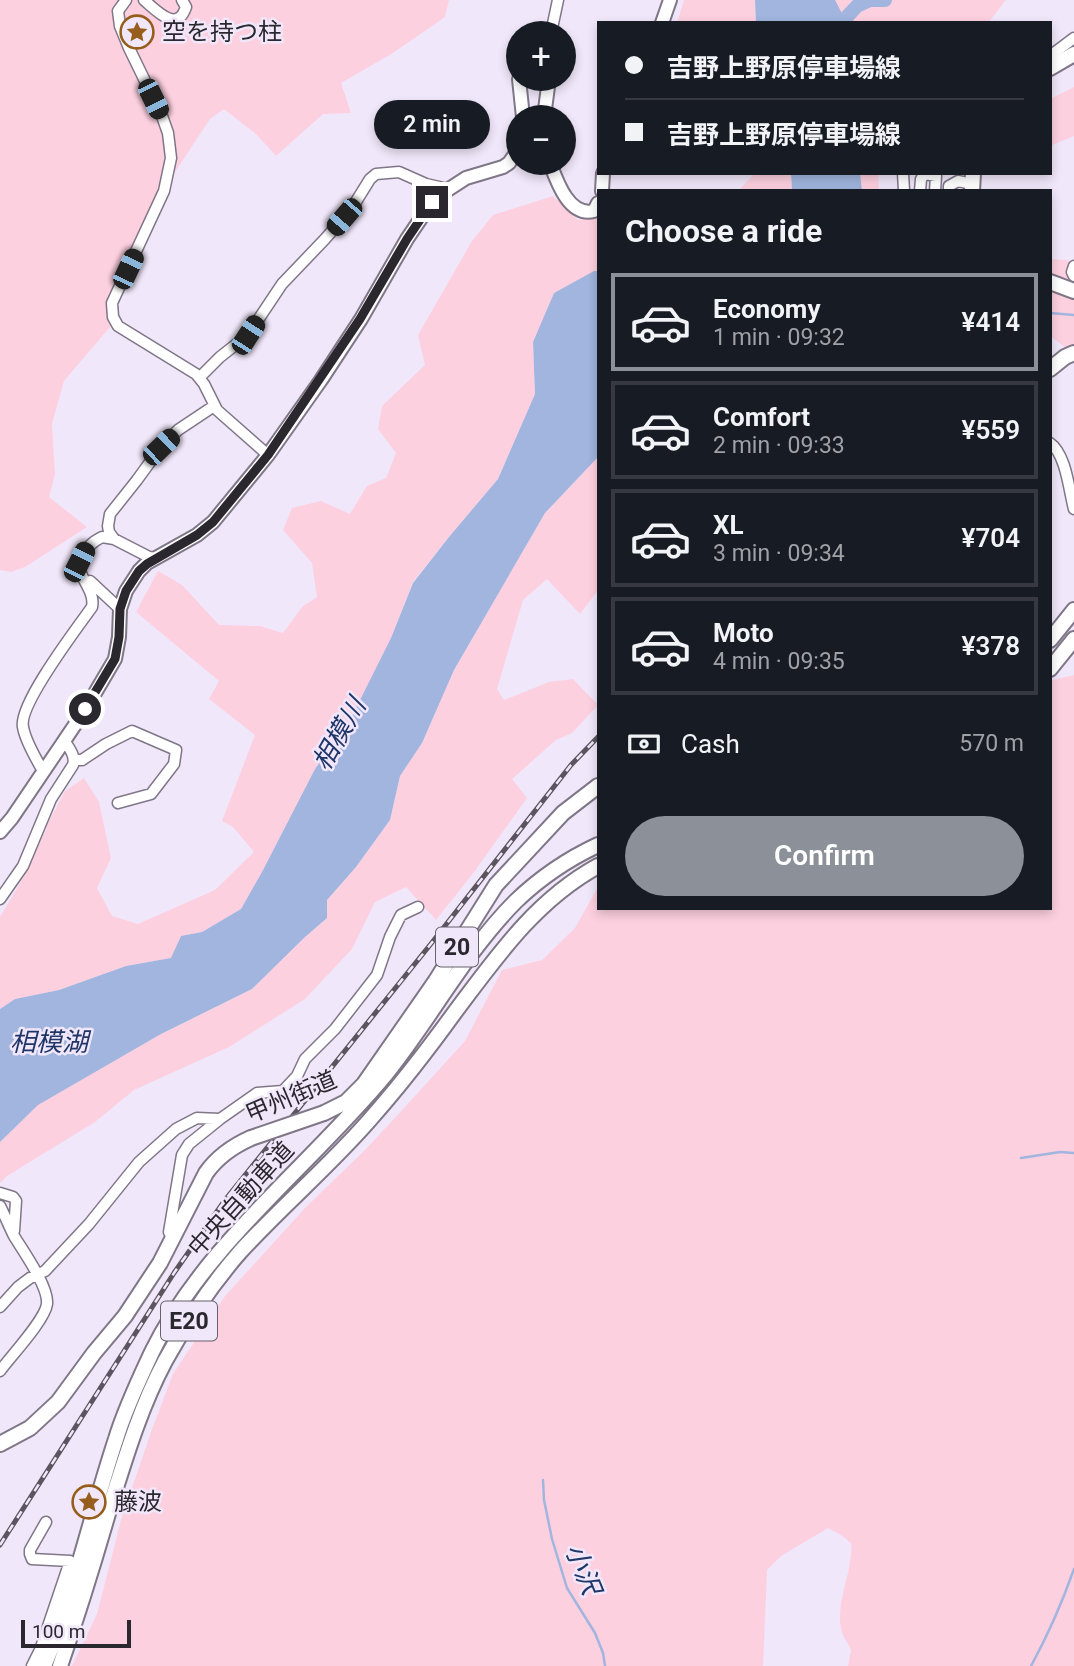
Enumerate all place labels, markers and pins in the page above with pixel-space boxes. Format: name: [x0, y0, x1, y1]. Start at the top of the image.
place icon: 空を持つ柱: [118, 13, 156, 51]
place label: 空を持つ柱: [162, 18, 282, 46]
place icon: 藤波: [70, 1483, 108, 1521]
place label: 藤波: [114, 1488, 162, 1516]

